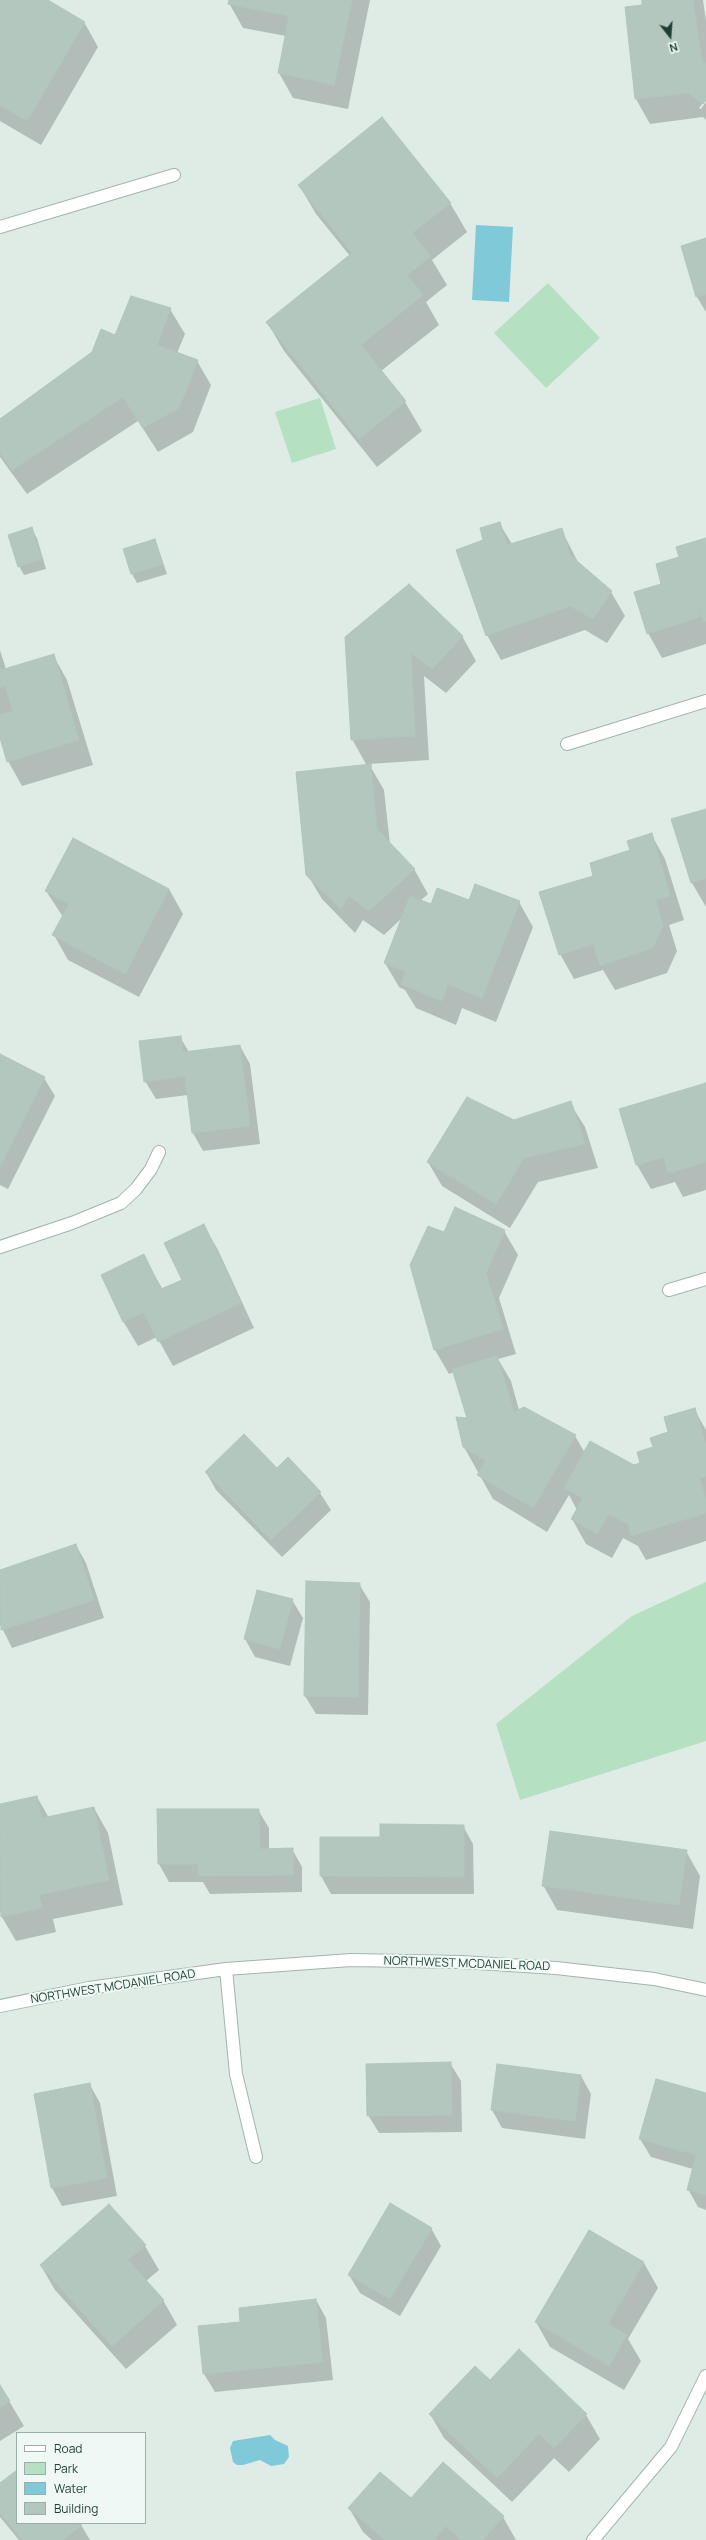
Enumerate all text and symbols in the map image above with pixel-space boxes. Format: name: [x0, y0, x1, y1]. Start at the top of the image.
north arrow: [650, 16, 690, 56]
text: N: [668, 40, 680, 56]
street label: NORTHWEST MCDANIEL ROAD: [383, 1954, 551, 1974]
street label: NORTHWEST MCDANIEL ROAD: [30, 1967, 196, 2007]
legend: [16, 2432, 146, 2524]
text: Road: [54, 2440, 82, 2457]
text: Park: [54, 2460, 78, 2477]
text: Water: [54, 2480, 87, 2497]
text: Building: [54, 2500, 98, 2517]

